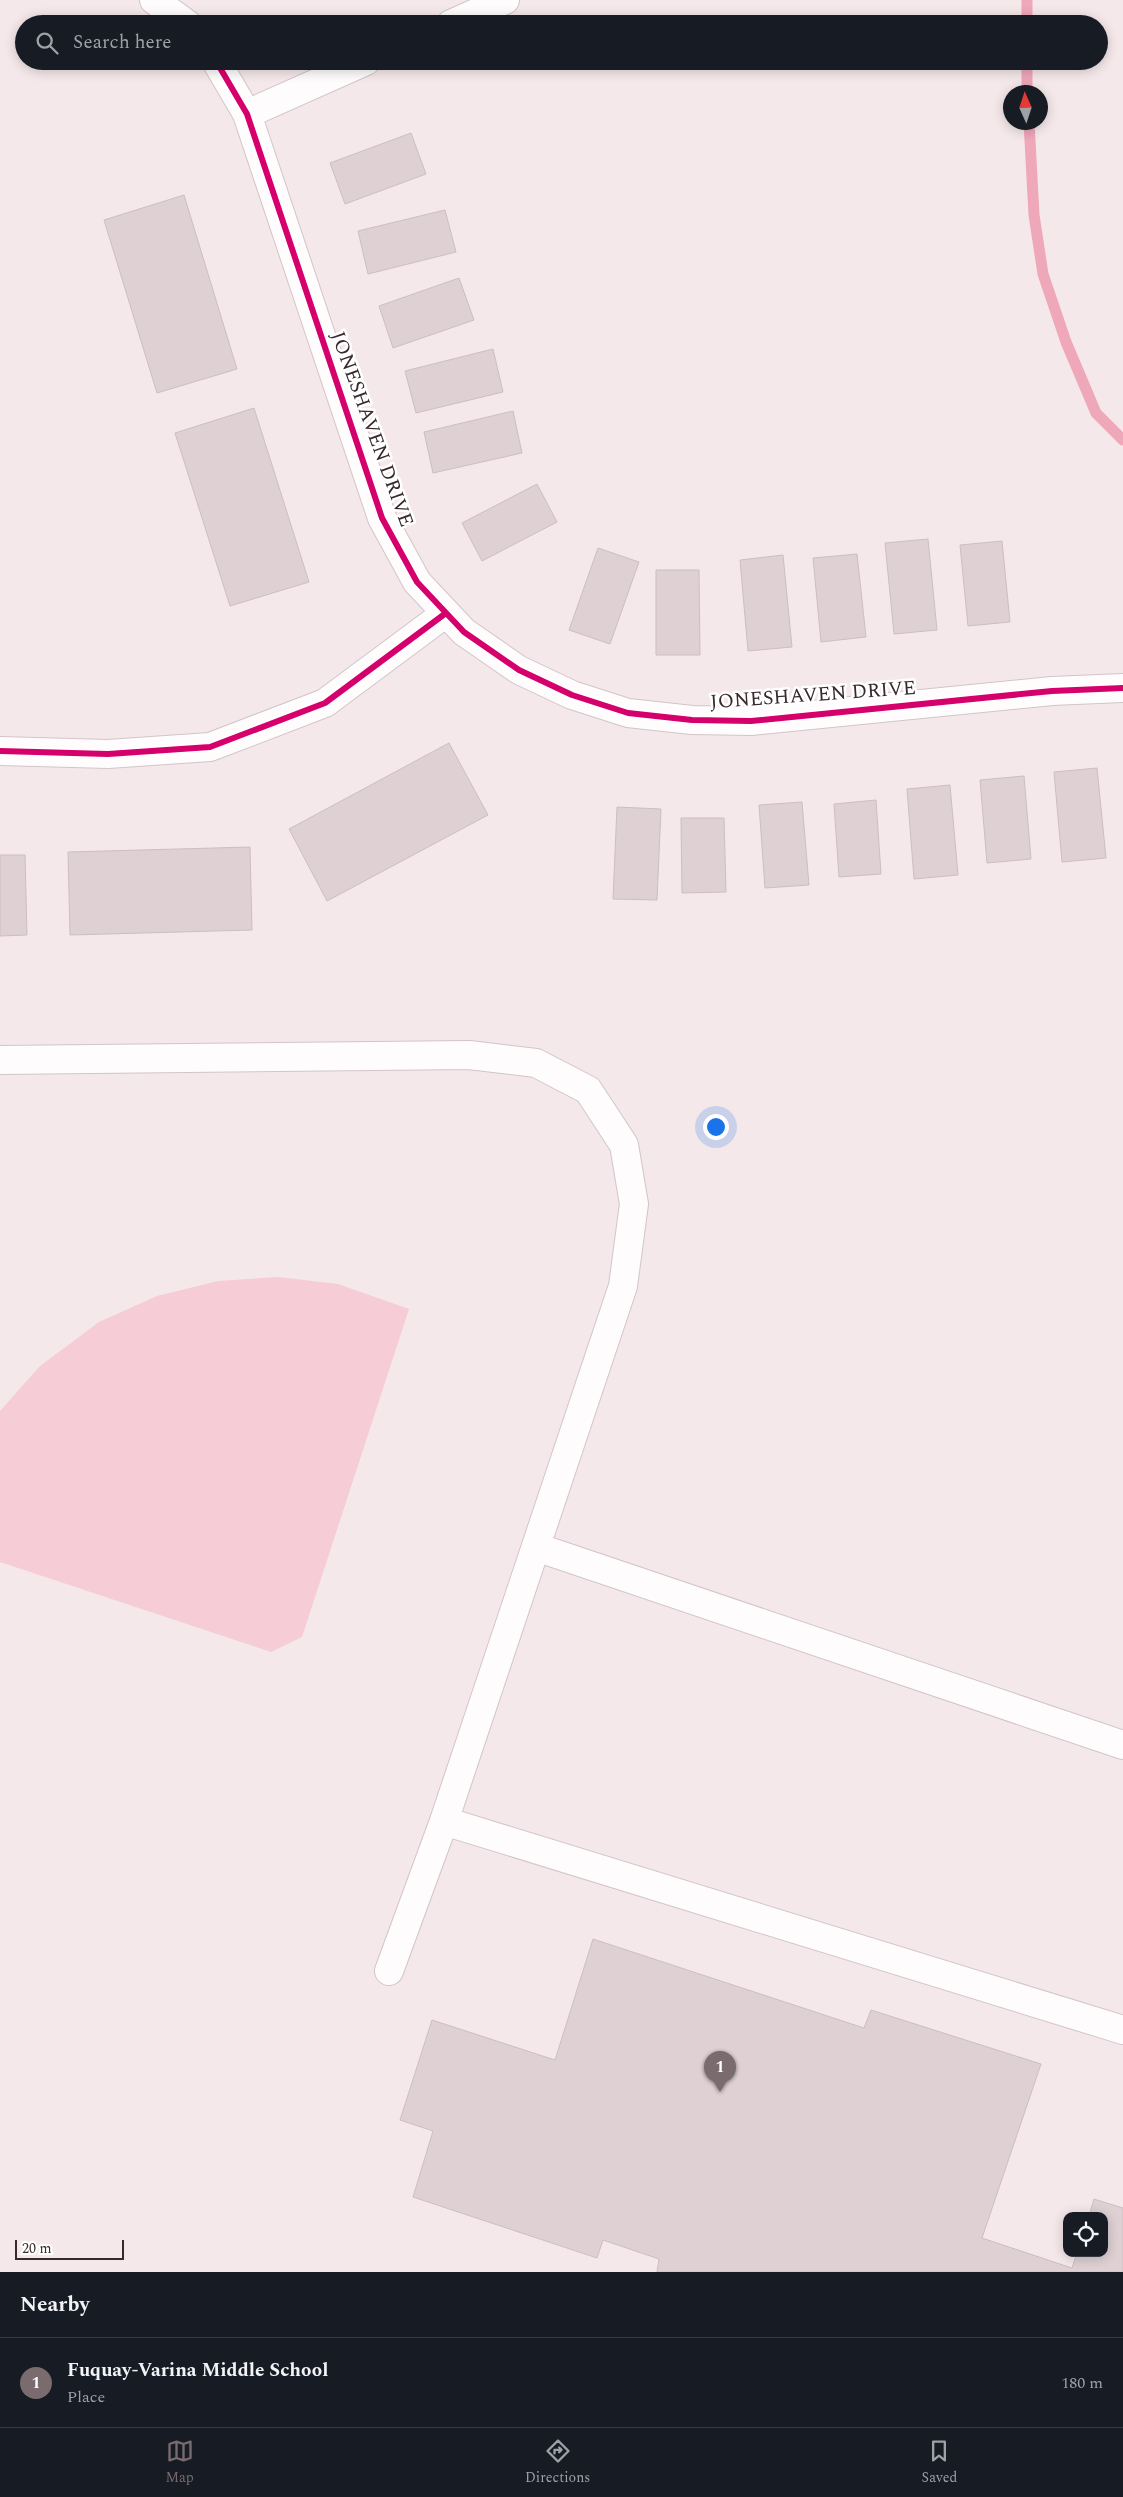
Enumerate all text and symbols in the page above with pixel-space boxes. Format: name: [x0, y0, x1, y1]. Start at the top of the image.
search box: [15, 15, 1108, 70]
text: Search here: [73, 28, 172, 57]
icon: search: [33, 29, 61, 57]
north arrow: [1003, 85, 1048, 130]
street label: JONESHAVEN DRIVE: [323, 327, 421, 531]
street label: JONESHAVEN DRIVE: [709, 673, 917, 717]
your location: [703, 1114, 729, 1140]
pin: 1: [704, 2051, 736, 2092]
map controls: [1063, 2212, 1108, 2257]
button: locate: [1063, 2212, 1108, 2257]
scale bar: [15, 2237, 124, 2260]
text: 20 m: [22, 2238, 52, 2259]
text: Nearby: [20, 2289, 90, 2321]
text: Fuquay-Varina Middle School: [67, 2356, 328, 2385]
text: 1: [32, 2371, 40, 2395]
text: 180 m: [1061, 2371, 1103, 2395]
text: Place: [67, 2385, 105, 2409]
tab: Map: [166, 2437, 194, 2488]
tab: Directions: [525, 2437, 590, 2488]
tab: Saved: [922, 2437, 957, 2488]

